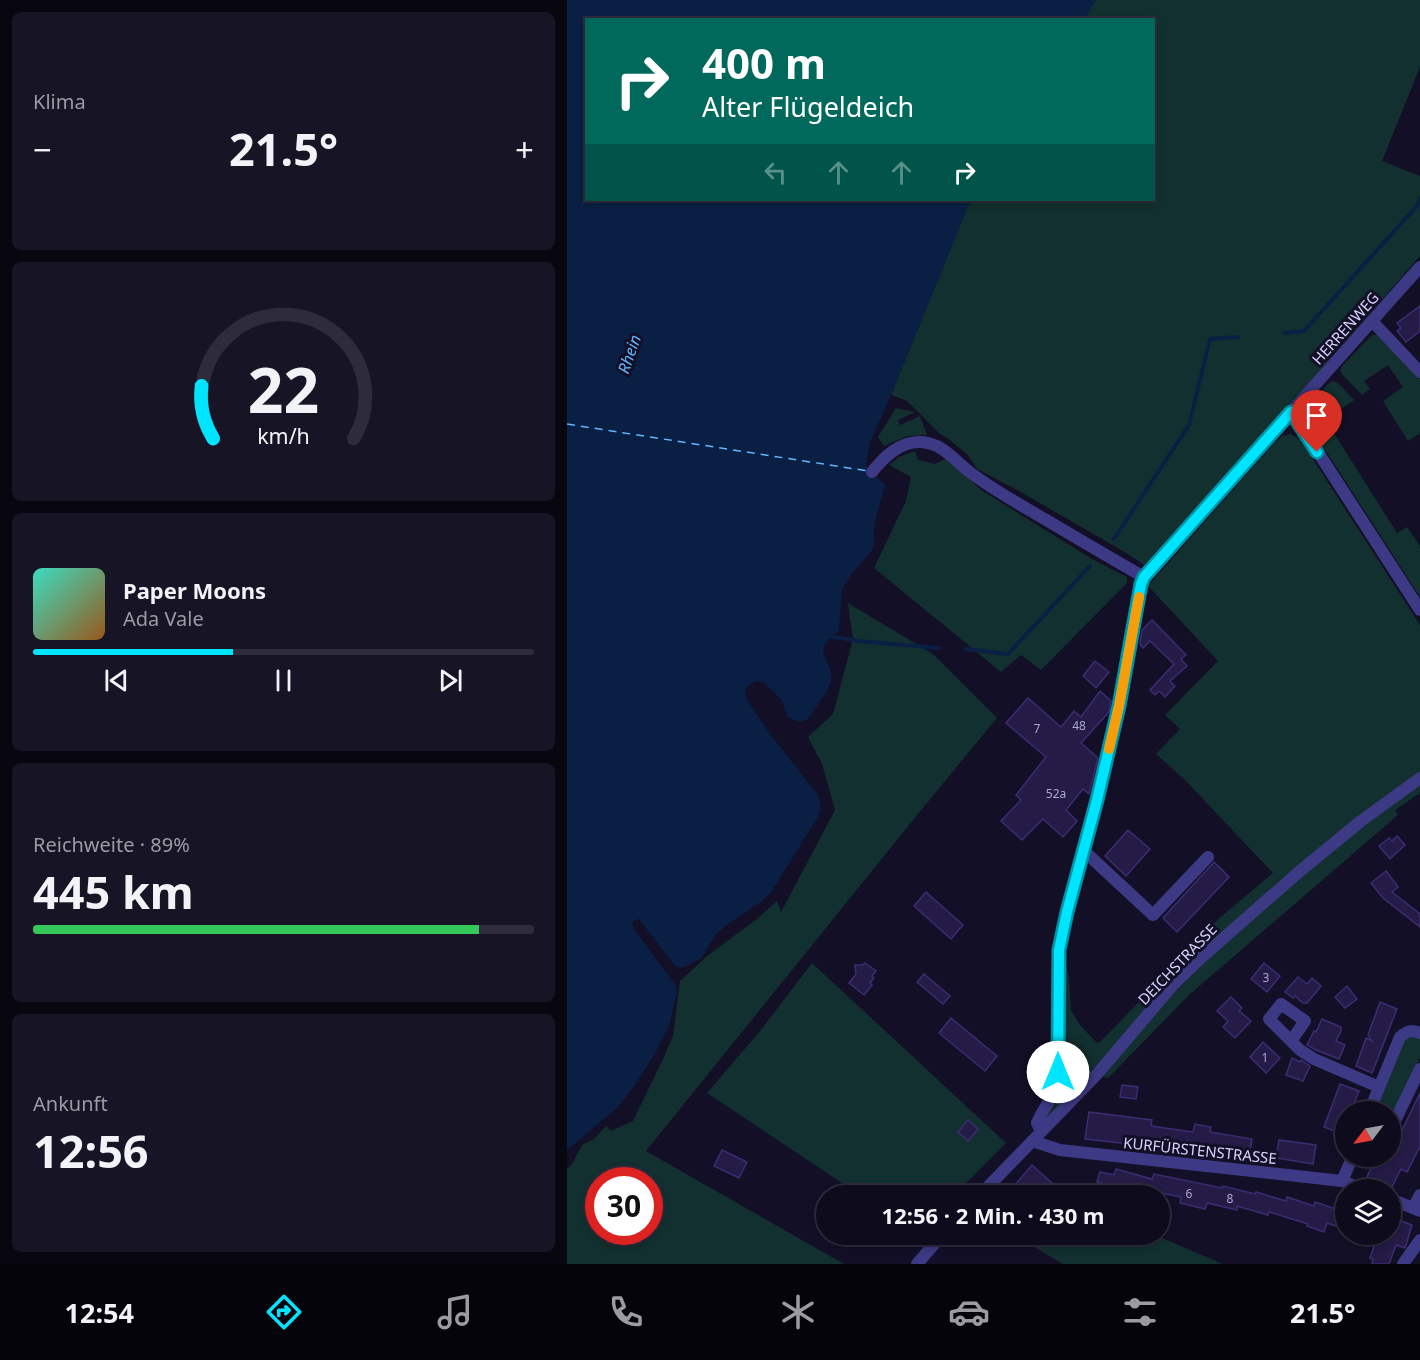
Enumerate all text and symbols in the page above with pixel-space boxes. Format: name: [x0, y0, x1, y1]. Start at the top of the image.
text: 400 m: [702, 34, 826, 91]
icon: right: [603, 42, 681, 120]
text: Klima: [33, 88, 86, 115]
text: Alter Flügeldeich: [702, 88, 914, 125]
text: 21.5°: [229, 118, 338, 179]
text: −: [33, 127, 52, 172]
text: +: [515, 127, 534, 172]
icon: left: [759, 156, 792, 189]
icon: ahead: [822, 156, 855, 189]
icon: ahead: [885, 156, 918, 189]
icon: right: [948, 156, 981, 189]
street label: HERRENWEG: [1307, 287, 1383, 369]
water label: Rhein: [612, 332, 646, 376]
text: 22: [248, 346, 319, 431]
pin: [1291, 390, 1342, 452]
icon: arrive: [1300, 399, 1333, 432]
text: km/h: [257, 421, 310, 450]
text: Paper Moons: [123, 575, 266, 605]
text: Ada Vale: [123, 605, 204, 632]
icon: previous: [100, 664, 133, 697]
icon: pause: [267, 664, 300, 697]
icon: next: [434, 664, 467, 697]
house number: 48: [1072, 717, 1086, 734]
house number: 7: [1034, 720, 1041, 737]
house number: 52a: [1046, 785, 1066, 802]
text: Reichweite · 89%: [33, 831, 190, 858]
text: 445 km: [33, 861, 194, 922]
street label: DEICHSTRASSE: [1133, 919, 1221, 1009]
house number: 3: [1263, 969, 1270, 986]
position arrow: [1026, 1040, 1090, 1104]
house number: 1: [1262, 1049, 1268, 1066]
text: Ankunft: [33, 1090, 108, 1117]
north arrow: [1335, 1101, 1401, 1167]
map controls: [1335, 1101, 1401, 1245]
text: 12:56: [33, 1120, 149, 1181]
street label: KURFÜRSTENSTRASSE: [1122, 1132, 1278, 1168]
speed limit sign: 30: [585, 1167, 663, 1245]
button: layers: [1335, 1179, 1401, 1245]
house number: 6: [1186, 1185, 1193, 1202]
house number: 8: [1227, 1190, 1234, 1207]
text: 12:56 · 2 Min. · 430 m: [882, 1200, 1104, 1230]
icon: directions: [263, 1291, 305, 1333]
icon: music: [434, 1291, 476, 1333]
icon: phone: [605, 1291, 647, 1333]
icon: climate: [777, 1291, 819, 1333]
icon: car: [948, 1291, 990, 1333]
icon: filters: [1119, 1291, 1161, 1333]
text: 12:54: [65, 1294, 134, 1331]
text: 21.5°: [1290, 1294, 1355, 1331]

